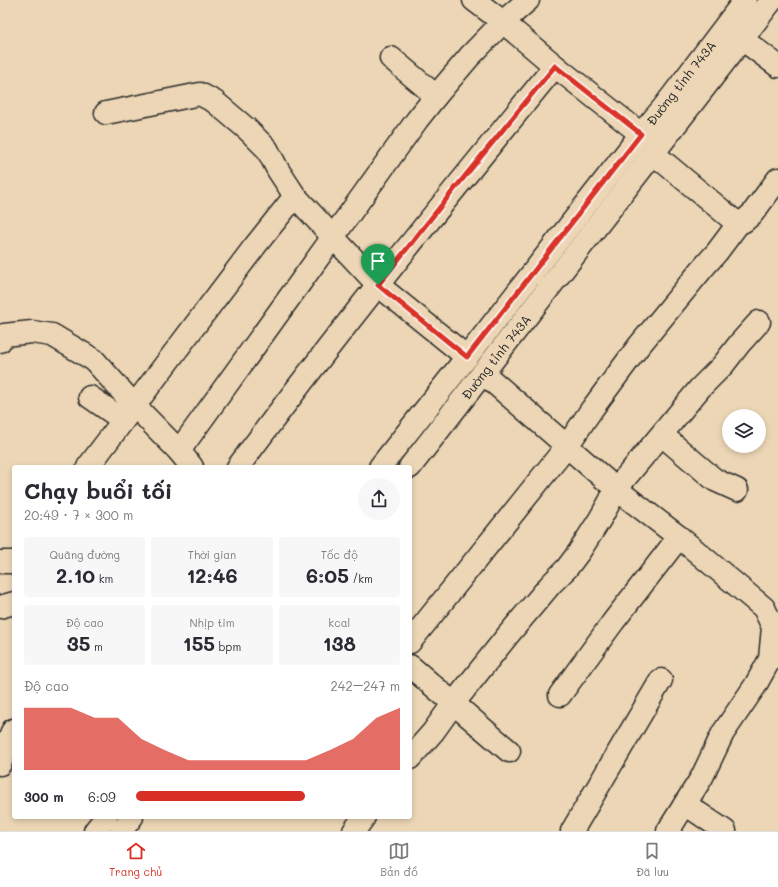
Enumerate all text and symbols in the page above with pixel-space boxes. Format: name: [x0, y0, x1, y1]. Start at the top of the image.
street label: Đường tỉnh 743A: [642, 37, 719, 129]
pin: [361, 244, 395, 285]
icon: arrive: [367, 250, 389, 272]
street label: Đường tỉnh 743A: [457, 311, 534, 403]
map controls: [722, 409, 766, 453]
button: layers: [722, 409, 766, 453]
text: Chạy buổi tối: [24, 476, 172, 505]
button: share: [358, 478, 400, 520]
text: 20:49 · 7 × 300 m: [24, 506, 133, 523]
text: Quãng đường: [49, 547, 120, 562]
text: Thời gian: [188, 547, 236, 562]
text: Tốc độ: [321, 547, 358, 562]
text: 2.10: [56, 562, 95, 588]
text: 12:46: [186, 562, 238, 588]
text: 6:05: [306, 562, 349, 588]
text: km: [95, 571, 113, 586]
text: /km: [349, 571, 373, 586]
text: Độ cao: [66, 615, 104, 630]
text: Nhịp tim: [190, 615, 234, 630]
text: kcal: [328, 615, 350, 630]
text: 35: [67, 630, 90, 656]
text: 155: [183, 630, 215, 656]
text: 138: [323, 630, 356, 656]
text: m: [90, 639, 103, 654]
text: bpm: [215, 639, 241, 654]
text: Độ cao: [24, 677, 69, 694]
text: 242–247 m: [331, 677, 400, 694]
text: 300 m: [24, 788, 64, 805]
text: 6:09: [88, 788, 116, 805]
tab: Trang chủ: [109, 840, 162, 879]
tab: Bản đồ: [380, 840, 418, 879]
tab: Đã lưu: [636, 840, 669, 879]

